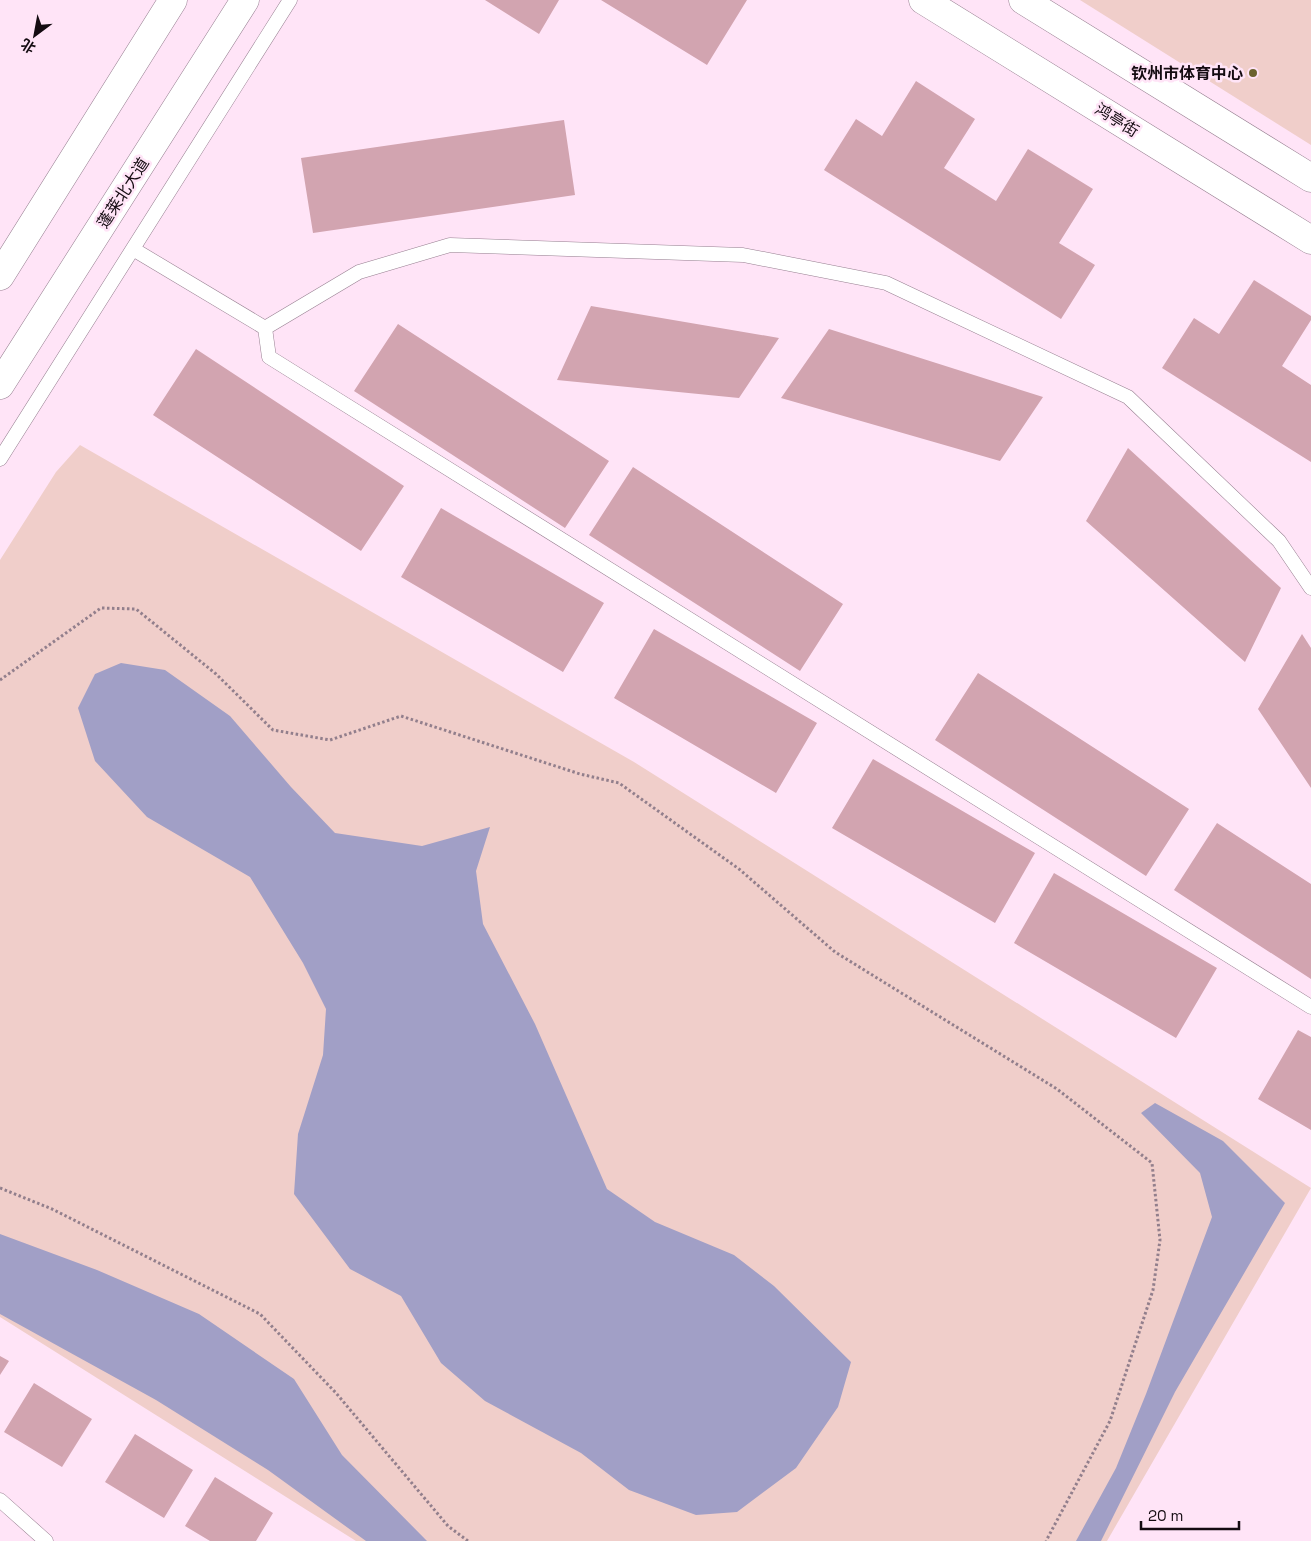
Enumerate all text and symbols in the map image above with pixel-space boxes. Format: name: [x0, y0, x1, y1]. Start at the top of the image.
north arrow: [10, 10, 60, 60]
text: 北: [17, 35, 39, 57]
place label: 钦州市体育中心: [1131, 63, 1243, 84]
marker: 钦州市体育中心: [1247, 67, 1259, 79]
street label: 鸿亭街: [1091, 98, 1143, 142]
street label: 蓬莱北大道: [92, 154, 154, 232]
scale bar: [1141, 1498, 1238, 1530]
text: 20 m: [1148, 1506, 1183, 1525]

